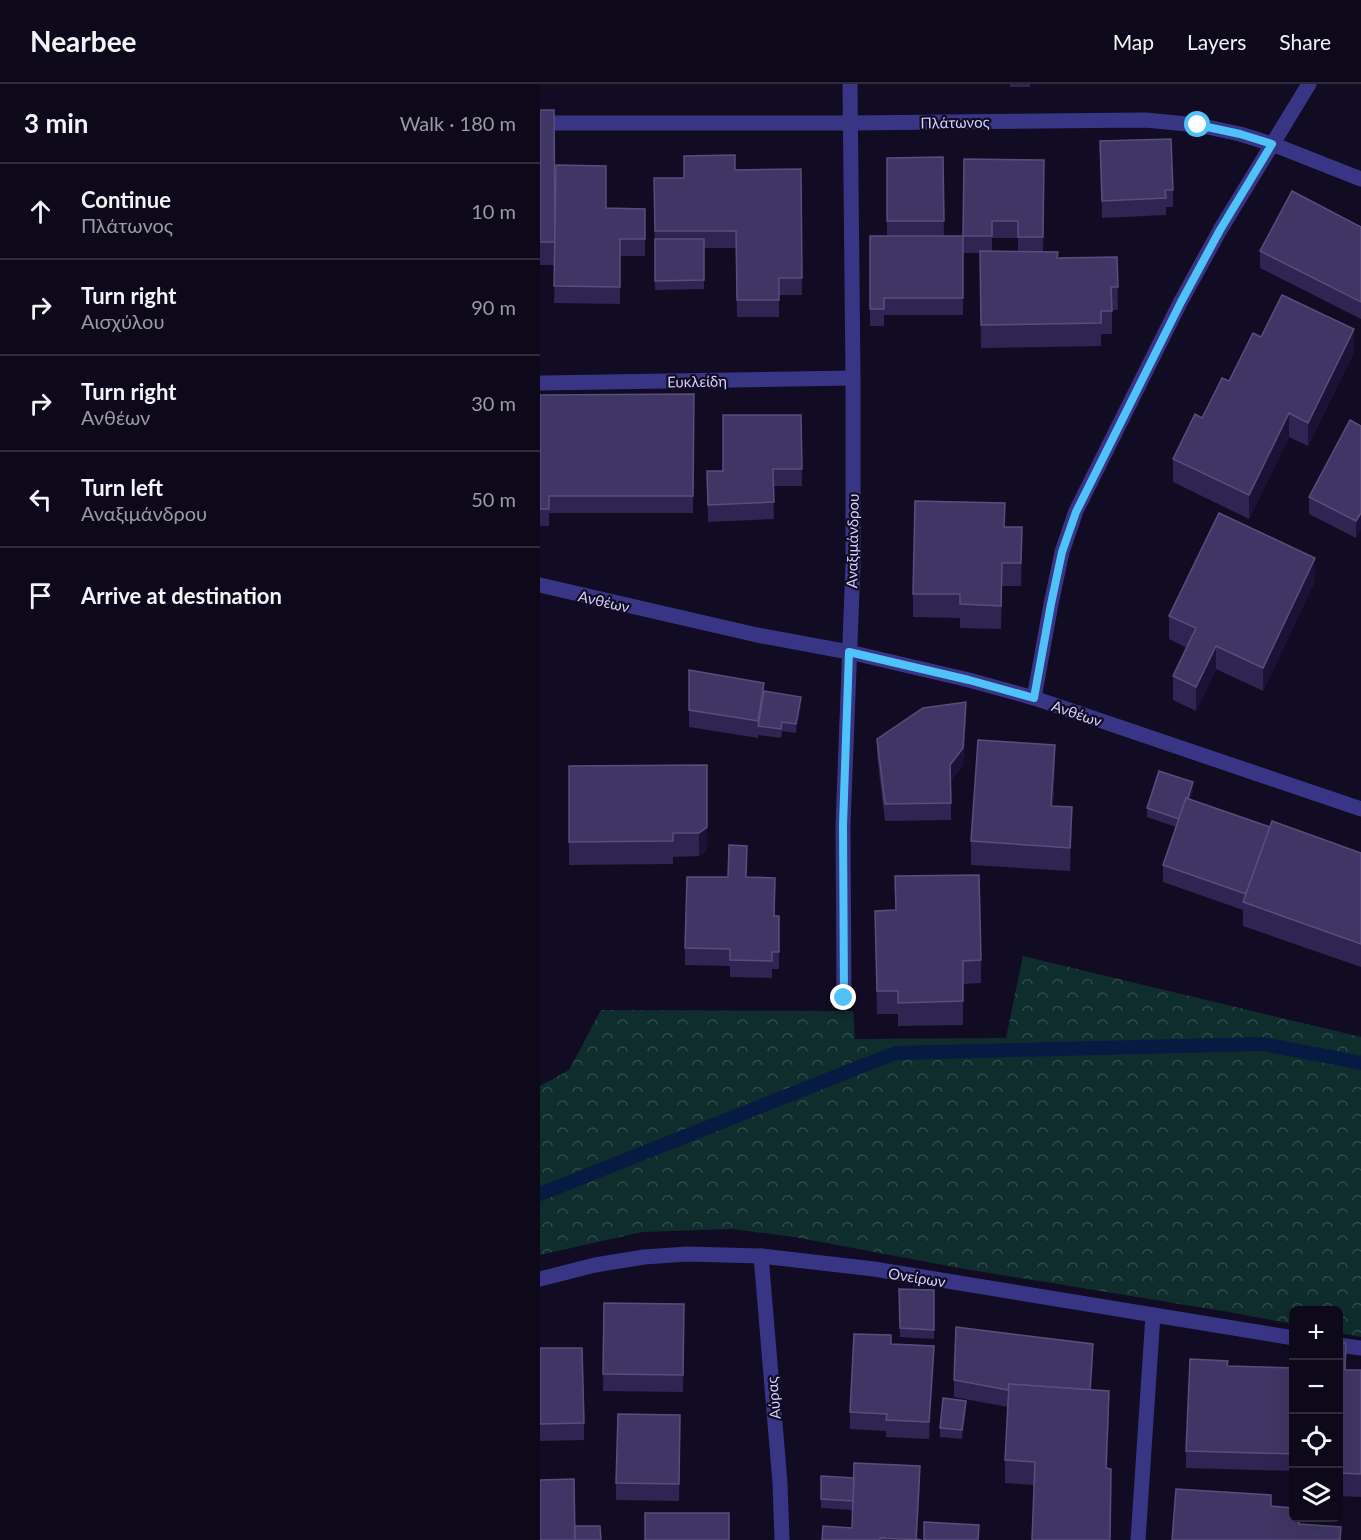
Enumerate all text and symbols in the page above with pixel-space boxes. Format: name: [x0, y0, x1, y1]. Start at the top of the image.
text: Nearbee: [30, 24, 137, 58]
text: Map: [1113, 29, 1154, 54]
text: Layers: [1187, 29, 1246, 54]
text: Share: [1279, 29, 1331, 54]
text: 3 min: [24, 107, 88, 139]
text: Walk · 180 m: [400, 111, 516, 135]
route start: [1184, 111, 1210, 137]
street label: Πλάτωνος: [920, 112, 990, 132]
text: Continue: [81, 186, 171, 213]
icon: ahead: [24, 195, 57, 228]
text: 10 m: [471, 199, 516, 223]
text: Πλάτωνος: [81, 213, 173, 237]
text: Turn right: [81, 282, 176, 309]
icon: right: [24, 291, 57, 324]
text: 90 m: [471, 295, 516, 319]
text: Αισχύλου: [81, 309, 164, 333]
street label: Ευκλείδη: [667, 371, 727, 391]
text: Turn right: [81, 378, 176, 405]
icon: right: [24, 387, 57, 420]
text: 30 m: [471, 391, 516, 415]
text: Ανθέων: [81, 405, 150, 429]
text: Turn left: [81, 474, 163, 501]
icon: left: [24, 483, 57, 516]
text: 50 m: [471, 487, 516, 511]
street label: Αναξιμάνδρου: [842, 494, 863, 588]
text: Αναξιμάνδρου: [81, 501, 207, 525]
icon: arrive: [24, 579, 57, 612]
text: Arrive at destination: [81, 582, 282, 609]
street label: Ανθέων: [577, 586, 632, 616]
street label: Ανθέων: [1050, 696, 1105, 730]
route end: [830, 984, 856, 1010]
street label: Ονείρων: [887, 1264, 947, 1290]
map controls: [1289, 1306, 1343, 1522]
button: +: [1289, 1306, 1343, 1360]
button: −: [1289, 1360, 1343, 1414]
street label: Αύρας: [762, 1376, 784, 1420]
button: locate: [1289, 1414, 1343, 1468]
button: layers: [1289, 1468, 1343, 1522]

